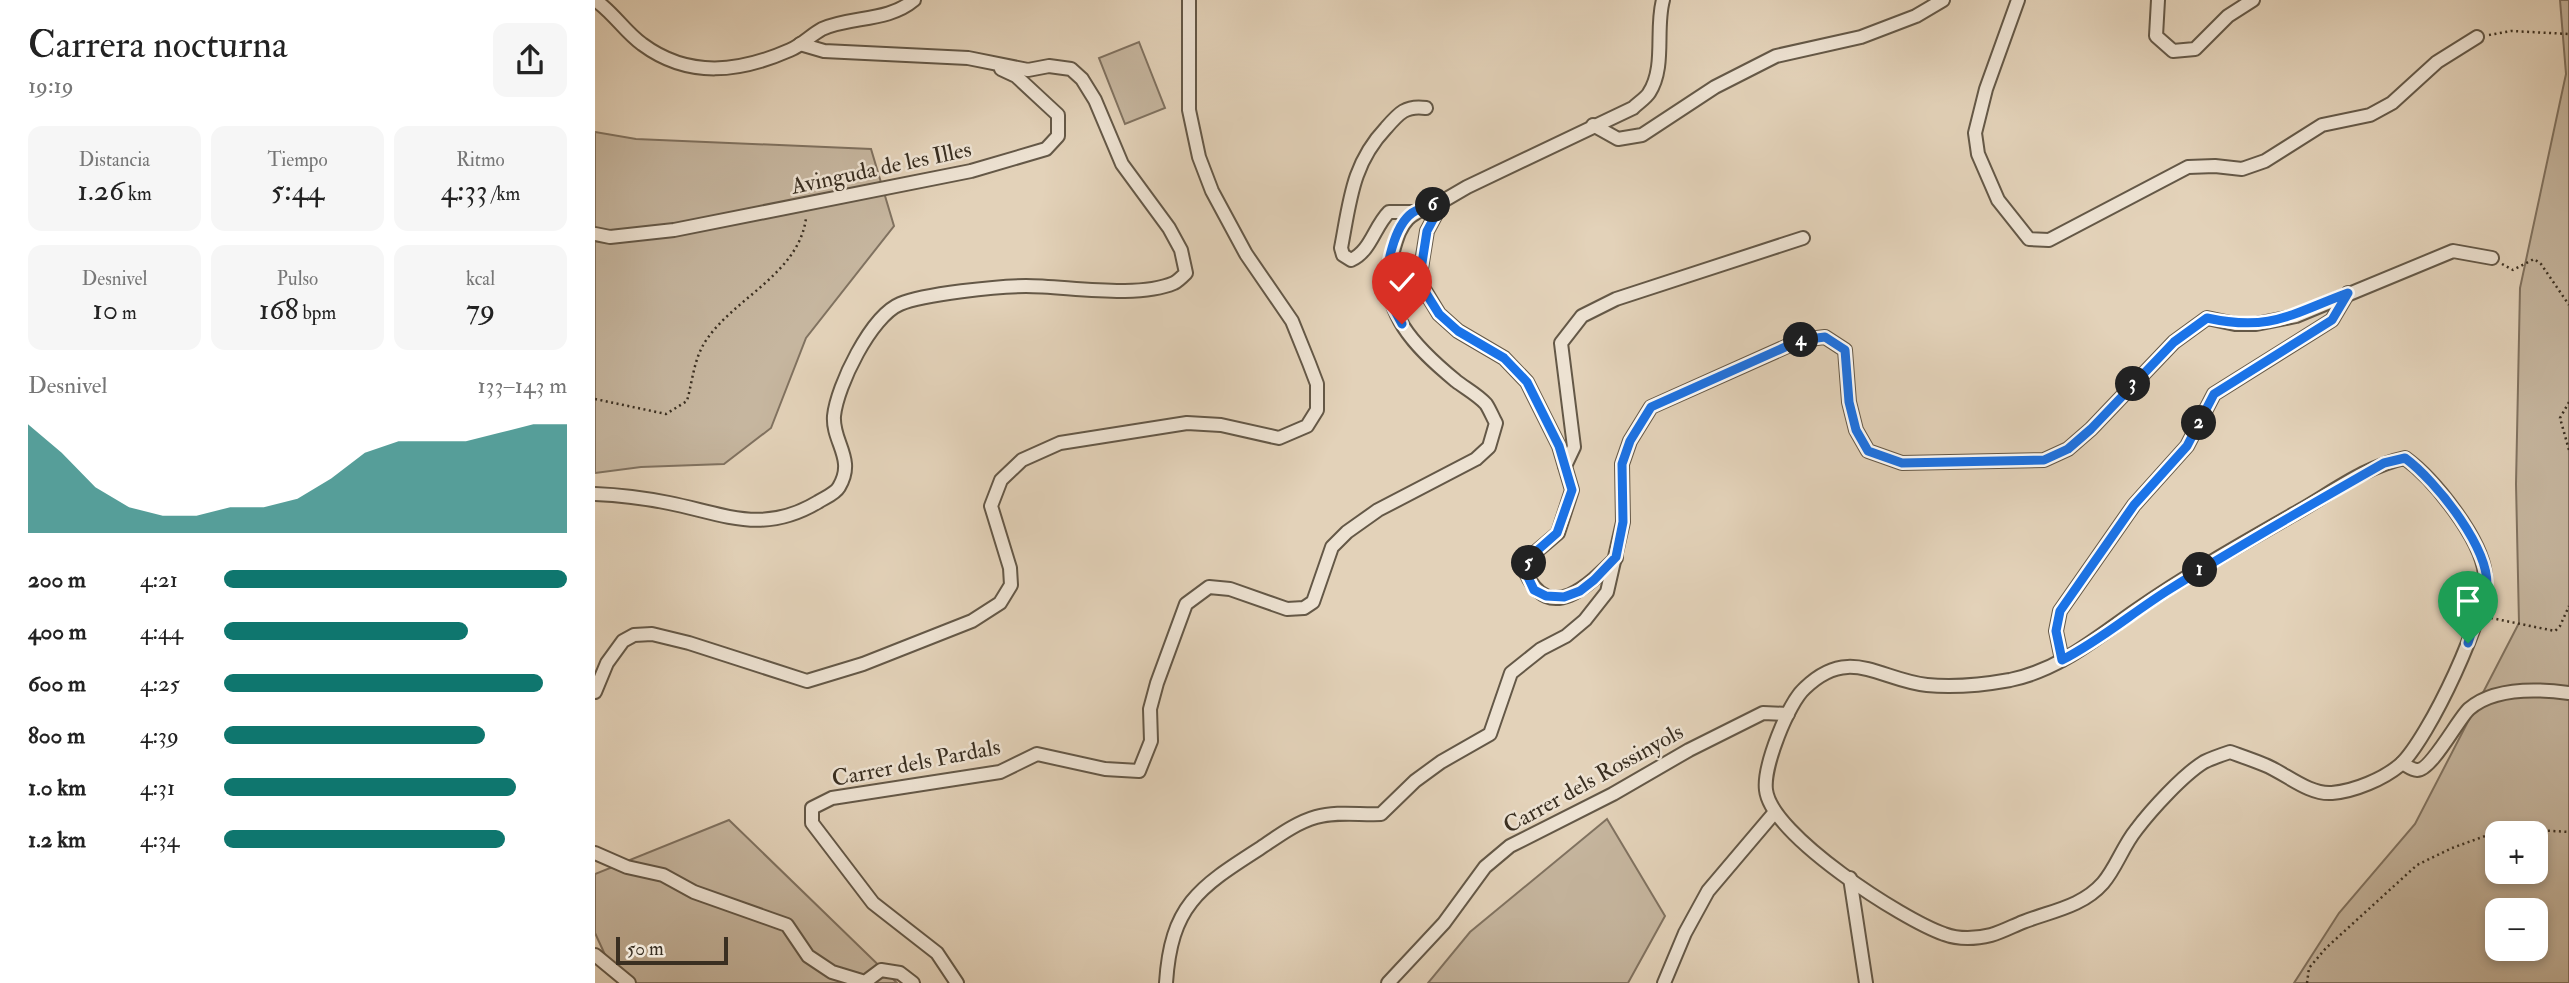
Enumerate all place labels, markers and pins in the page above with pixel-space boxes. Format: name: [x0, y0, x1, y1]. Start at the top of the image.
pin: 6: [1415, 188, 1451, 222]
pin: [1372, 252, 1432, 324]
pin: 4: [1783, 322, 1819, 358]
pin: 3: [2115, 366, 2151, 402]
pin: 2: [2181, 406, 2217, 440]
pin: 5: [1511, 546, 1546, 580]
pin: 1: [2183, 552, 2217, 588]
pin: [2438, 571, 2498, 643]

